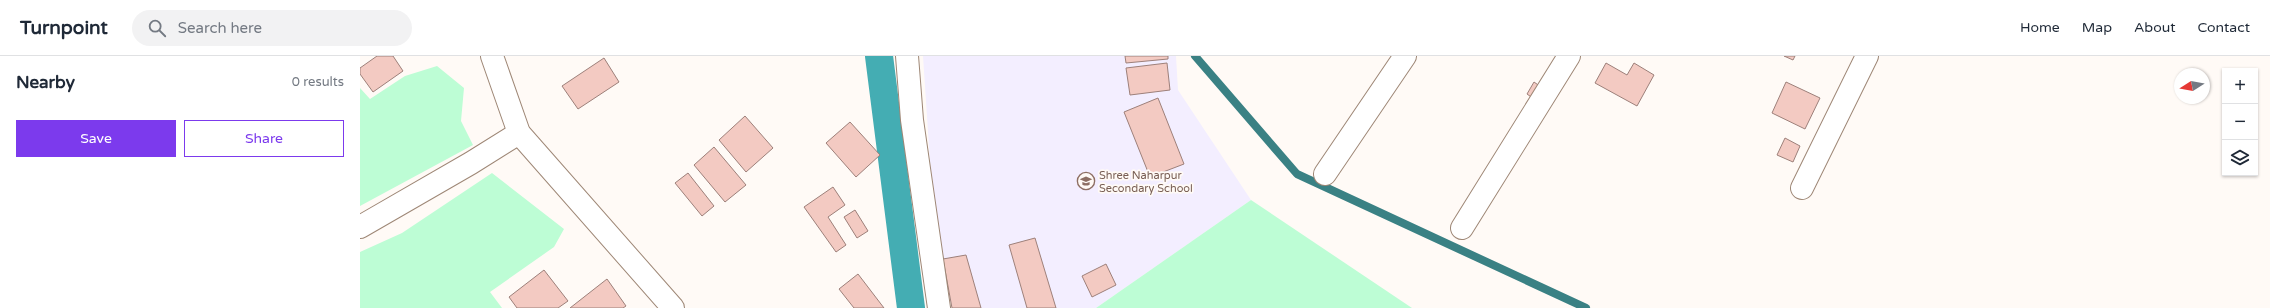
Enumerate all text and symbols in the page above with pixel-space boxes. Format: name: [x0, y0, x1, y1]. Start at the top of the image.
search box: [132, 10, 412, 46]
text: Turnpoint: [20, 17, 108, 39]
icon: search: [146, 17, 168, 39]
text: Search here: [178, 19, 262, 37]
text: Home: [2020, 19, 2060, 36]
text: Map: [2082, 19, 2112, 36]
text: About: [2134, 19, 2176, 36]
text: Contact: [2198, 19, 2250, 36]
north arrow: [2174, 68, 2210, 104]
map controls: [2222, 68, 2258, 176]
button: +: [2222, 68, 2258, 104]
text: Nearby: [16, 72, 75, 93]
text: 0 results: [292, 74, 344, 90]
button: −: [2222, 104, 2258, 140]
button: Save: [16, 120, 176, 157]
button: Share: [184, 120, 344, 157]
button: layers: [2222, 140, 2258, 176]
place label: Shree Naharpur Secondary School: [1099, 169, 1193, 195]
school or university icon: Shree Naharpur Secondary School: [1076, 171, 1096, 191]

